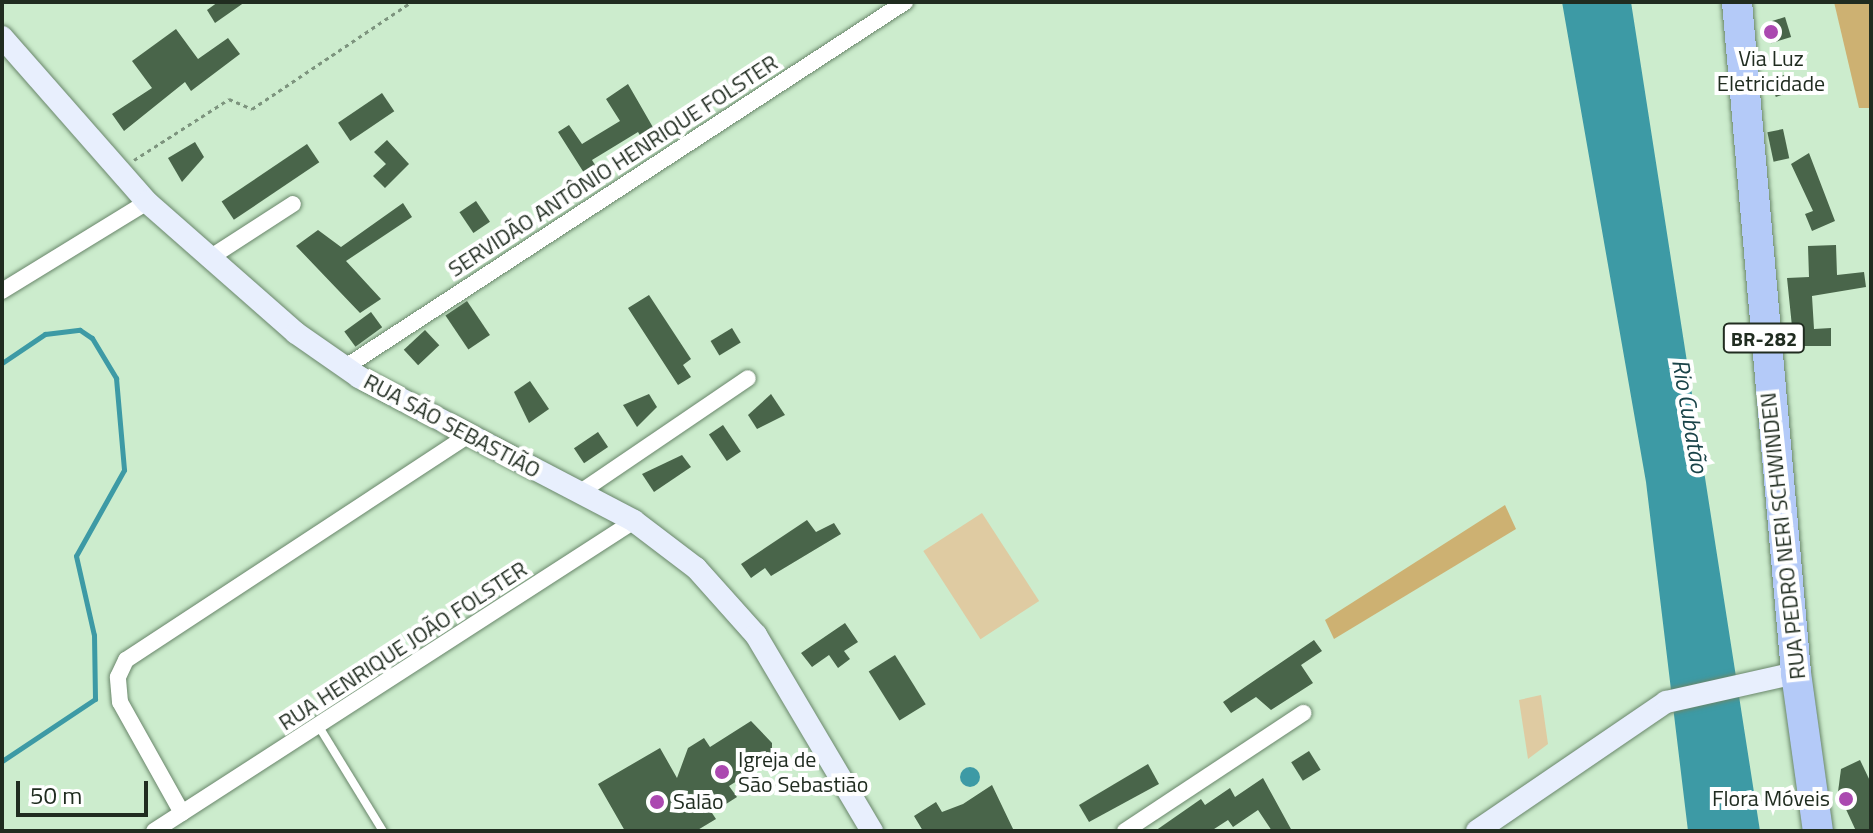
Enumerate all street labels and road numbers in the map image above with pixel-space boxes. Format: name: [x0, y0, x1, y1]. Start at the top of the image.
street label: SERVIDÃO ANTÔNIO HENRIQUE FOLSTER: [443, 49, 783, 283]
road number: BR-282: [1722, 322, 1806, 354]
street label: RUA SÃO SEBASTIÃO: [359, 368, 545, 484]
street label: RUA PEDRO NERI SCHWINDEN: [1755, 391, 1811, 681]
street label: RUA HENRIQUE JOÃO FOLSTER: [274, 556, 532, 736]

